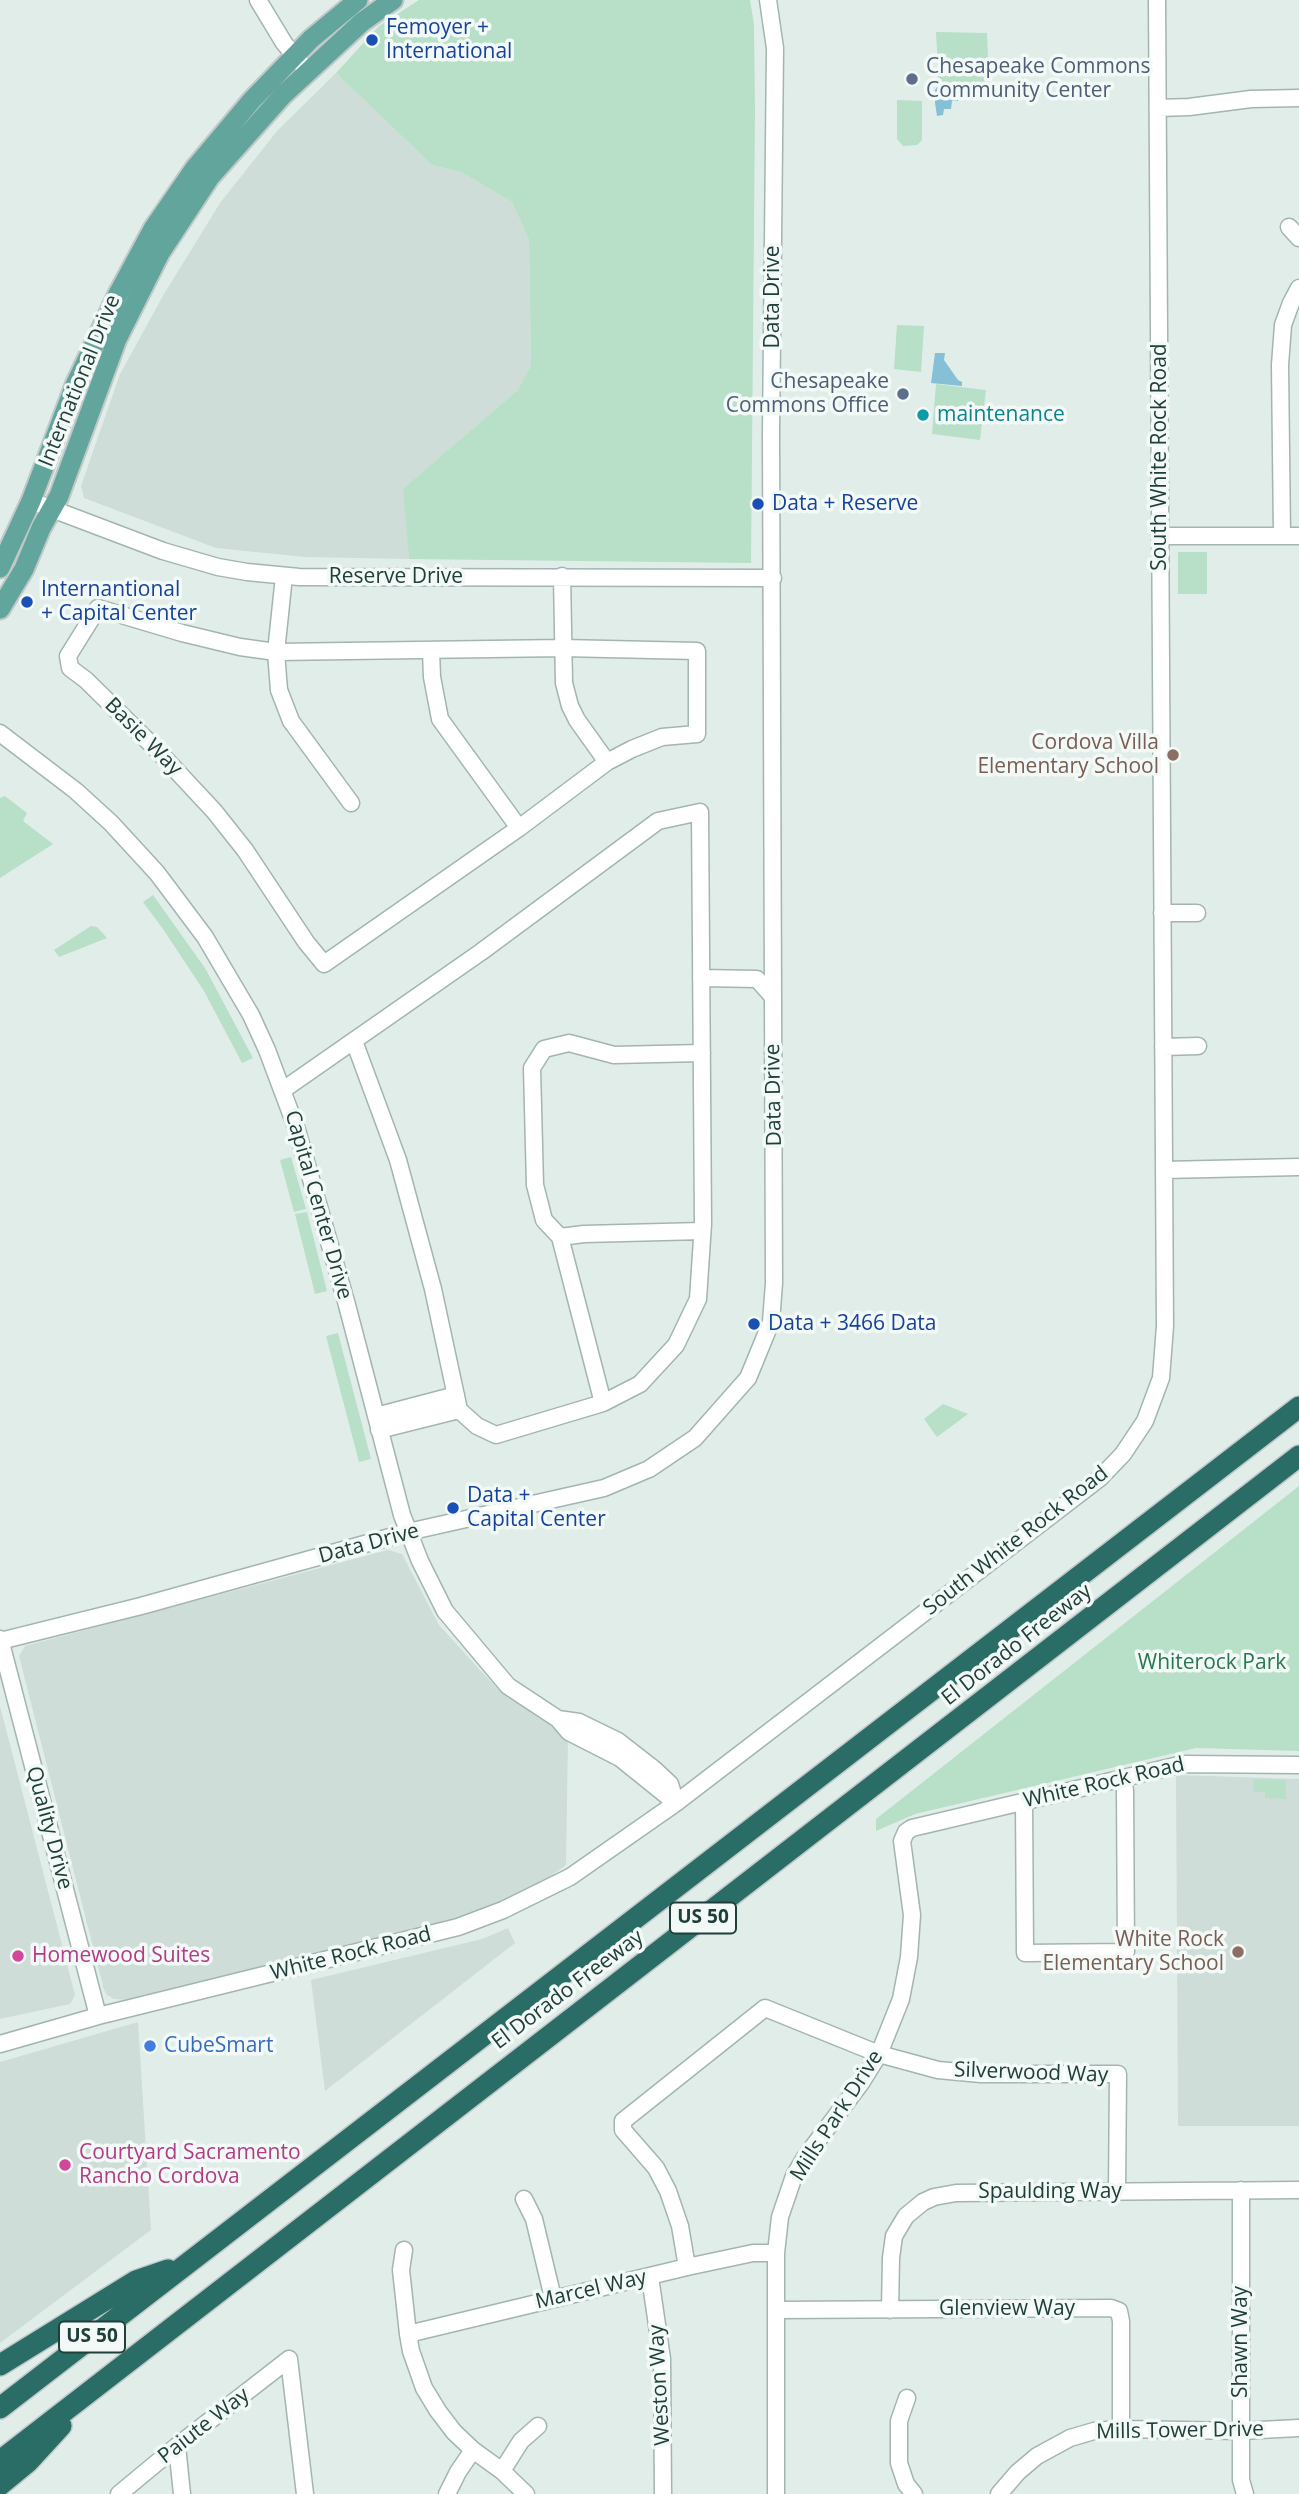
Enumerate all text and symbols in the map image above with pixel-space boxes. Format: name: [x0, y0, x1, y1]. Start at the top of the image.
place label: Femoyer + International: [386, 15, 512, 65]
marker: Femoyer + International: [364, 32, 380, 48]
place label: Chesapeake Commons Community Center: [926, 54, 1150, 104]
marker: Chesapeake Commons Community Center: [904, 71, 920, 87]
street label: Data Drive: [760, 246, 786, 348]
street label: International Drive: [34, 291, 126, 471]
street label: South White Rock Road: [1147, 343, 1173, 571]
place label: Chesapeake Commons Office: [726, 369, 889, 419]
marker: Chesapeake Commons Office: [895, 386, 911, 402]
place label: maintenance: [937, 402, 1065, 428]
marker: maintenance: [915, 407, 931, 423]
place label: Data + Reserve: [772, 491, 918, 517]
marker: Data + Reserve: [750, 496, 766, 512]
street label: Reserve Drive: [329, 564, 463, 590]
place label: Internantional + Capital Center: [41, 577, 197, 627]
marker: Internantional + Capital Center: [19, 594, 35, 610]
street label: Basie Way: [99, 693, 187, 781]
place label: Cordova Villa Elementary School: [977, 730, 1159, 780]
marker: Cordova Villa Elementary School: [1165, 747, 1181, 763]
street label: Data Drive: [761, 1043, 787, 1147]
street label: Capital Center Drive: [279, 1108, 357, 1302]
place label: Data + 3466 Data: [768, 1311, 937, 1337]
marker: Data + 3466 Data: [746, 1316, 762, 1332]
street label: South White Rock Road: [919, 1461, 1113, 1621]
place label: Data + Capital Center: [467, 1483, 606, 1533]
marker: Data + Capital Center: [445, 1500, 461, 1516]
street label: Data Drive: [316, 1519, 422, 1569]
street label: El Dorado Freeway: [937, 1579, 1097, 1711]
park label: Whiterock Park: [1138, 1650, 1286, 1676]
street label: White Rock Road: [1021, 1752, 1187, 1814]
street label: Quality Drive: [20, 1764, 78, 1892]
road number: US 50: [670, 1902, 736, 1934]
street label: White Rock Road: [268, 1922, 434, 1986]
street label: El Dorado Freeway: [487, 1925, 649, 2055]
place label: White Rock Elementary School: [1042, 1927, 1224, 1977]
place label: Homewood Suites: [32, 1943, 210, 1969]
marker: White Rock Elementary School: [1230, 1944, 1246, 1960]
marker: Homewood Suites: [10, 1948, 26, 1964]
place label: CubeSmart: [164, 2033, 273, 2059]
marker: CubeSmart: [142, 2038, 158, 2054]
street label: Mills Park Drive: [785, 2046, 889, 2186]
street label: Silverwood Way: [953, 2058, 1109, 2088]
place label: Courtyard Sacramento Rancho Cordova: [79, 2140, 301, 2190]
marker: Courtyard Sacramento Rancho Cordova: [57, 2157, 73, 2173]
street label: Spaulding Way: [978, 2179, 1122, 2205]
street label: Marcel Way: [533, 2265, 649, 2315]
street label: Shawn Way: [1228, 2286, 1254, 2398]
street label: Glenview Way: [939, 2296, 1075, 2322]
road number: US 50: [59, 2322, 125, 2352]
street label: Weston Way: [644, 2324, 676, 2446]
street label: Paiute Way: [153, 2383, 255, 2469]
street label: Mills Tower Drive: [1096, 2417, 1264, 2445]

